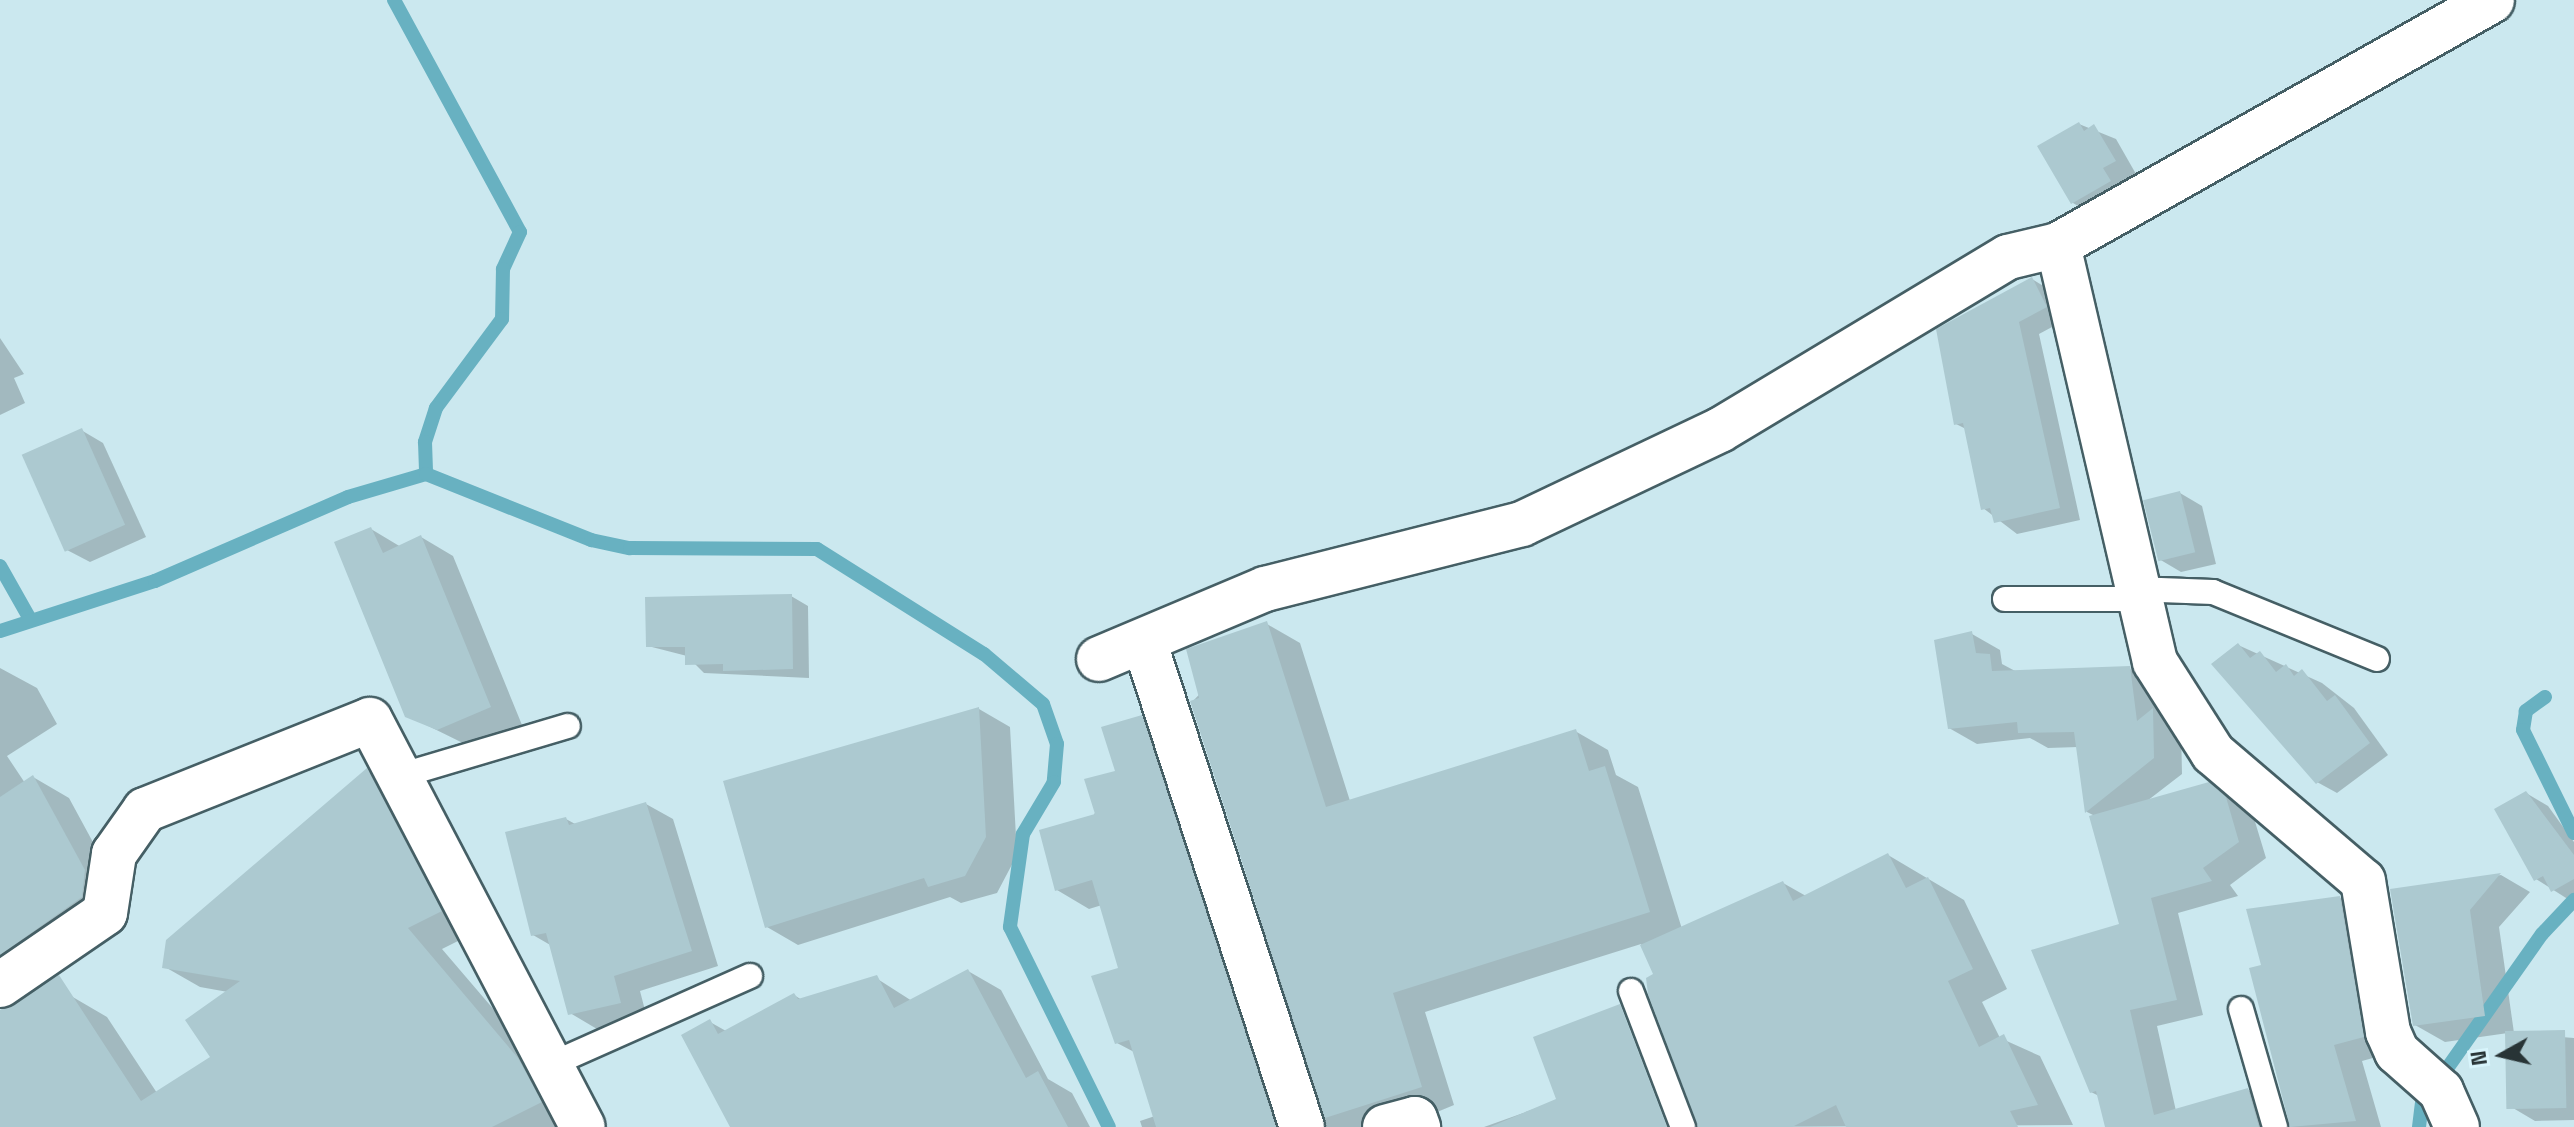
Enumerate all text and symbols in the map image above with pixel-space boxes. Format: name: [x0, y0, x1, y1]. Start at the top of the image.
north arrow: [2462, 1015, 2542, 1095]
text: N: [2463, 1049, 2493, 1068]

